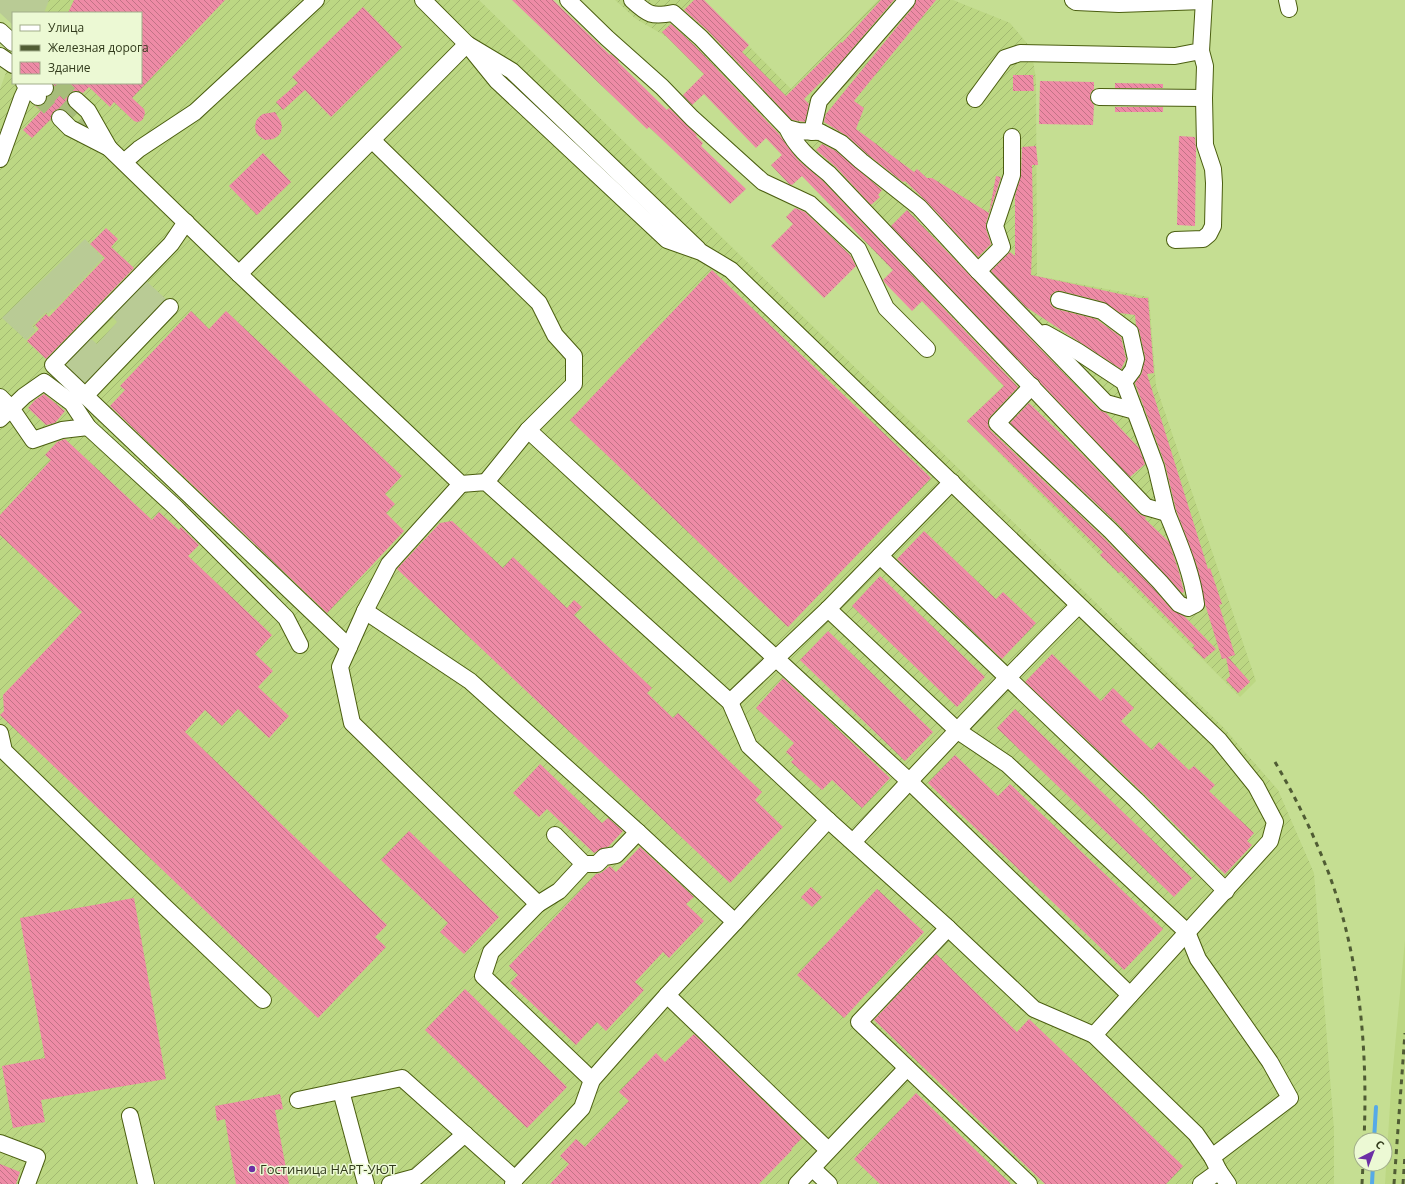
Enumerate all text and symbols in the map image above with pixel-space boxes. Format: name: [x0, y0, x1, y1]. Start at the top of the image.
legend: [12, 12, 142, 84]
text: Улица: [48, 19, 84, 36]
text: Железная дорога: [48, 39, 149, 56]
text: Здание: [48, 59, 91, 76]
north arrow: [1353, 1132, 1393, 1172]
text: С: [1372, 1136, 1388, 1152]
place label: Гостиница НАРТ-УЮТ: [260, 1160, 397, 1178]
marker: Гостиница НАРТ-УЮТ: [247, 1164, 257, 1174]

